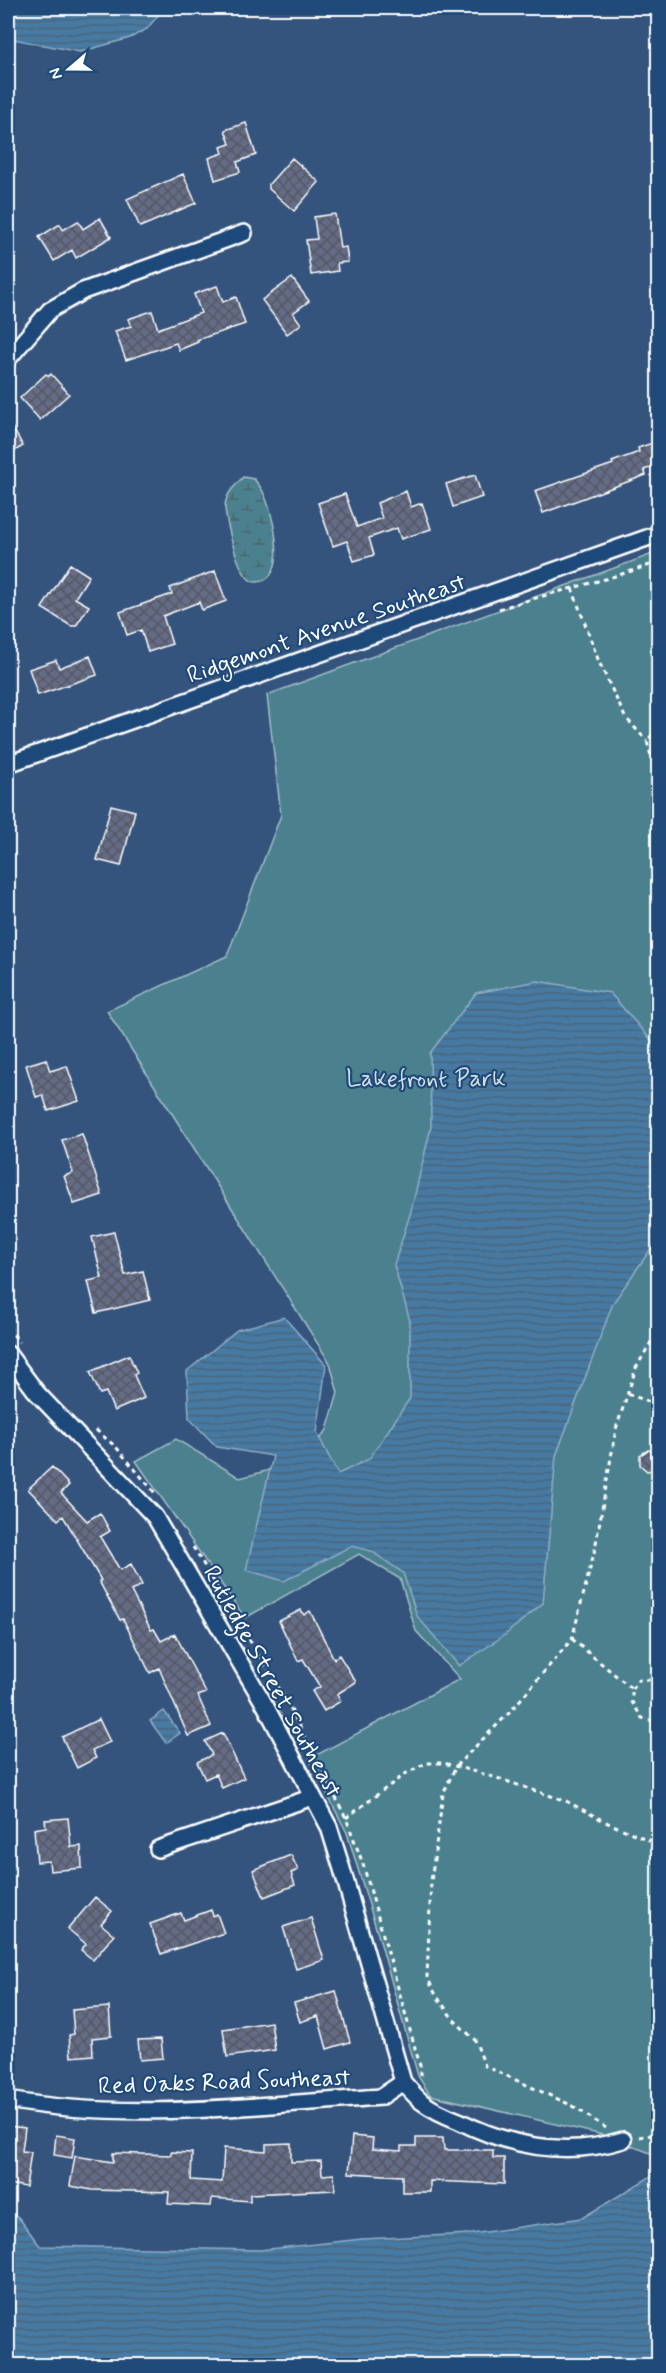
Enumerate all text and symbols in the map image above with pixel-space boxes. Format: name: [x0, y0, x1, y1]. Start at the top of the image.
north arrow: [39, 39, 99, 99]
text: N: [45, 65, 68, 82]
street label: Ridgemont Avenue Southeast: [183, 567, 471, 694]
park label: Lakefront Park: [346, 1064, 506, 1095]
street label: Rutledge Street Southeast: [192, 1560, 349, 1805]
street label: Red Oaks Road Southeast: [97, 2063, 351, 2102]

